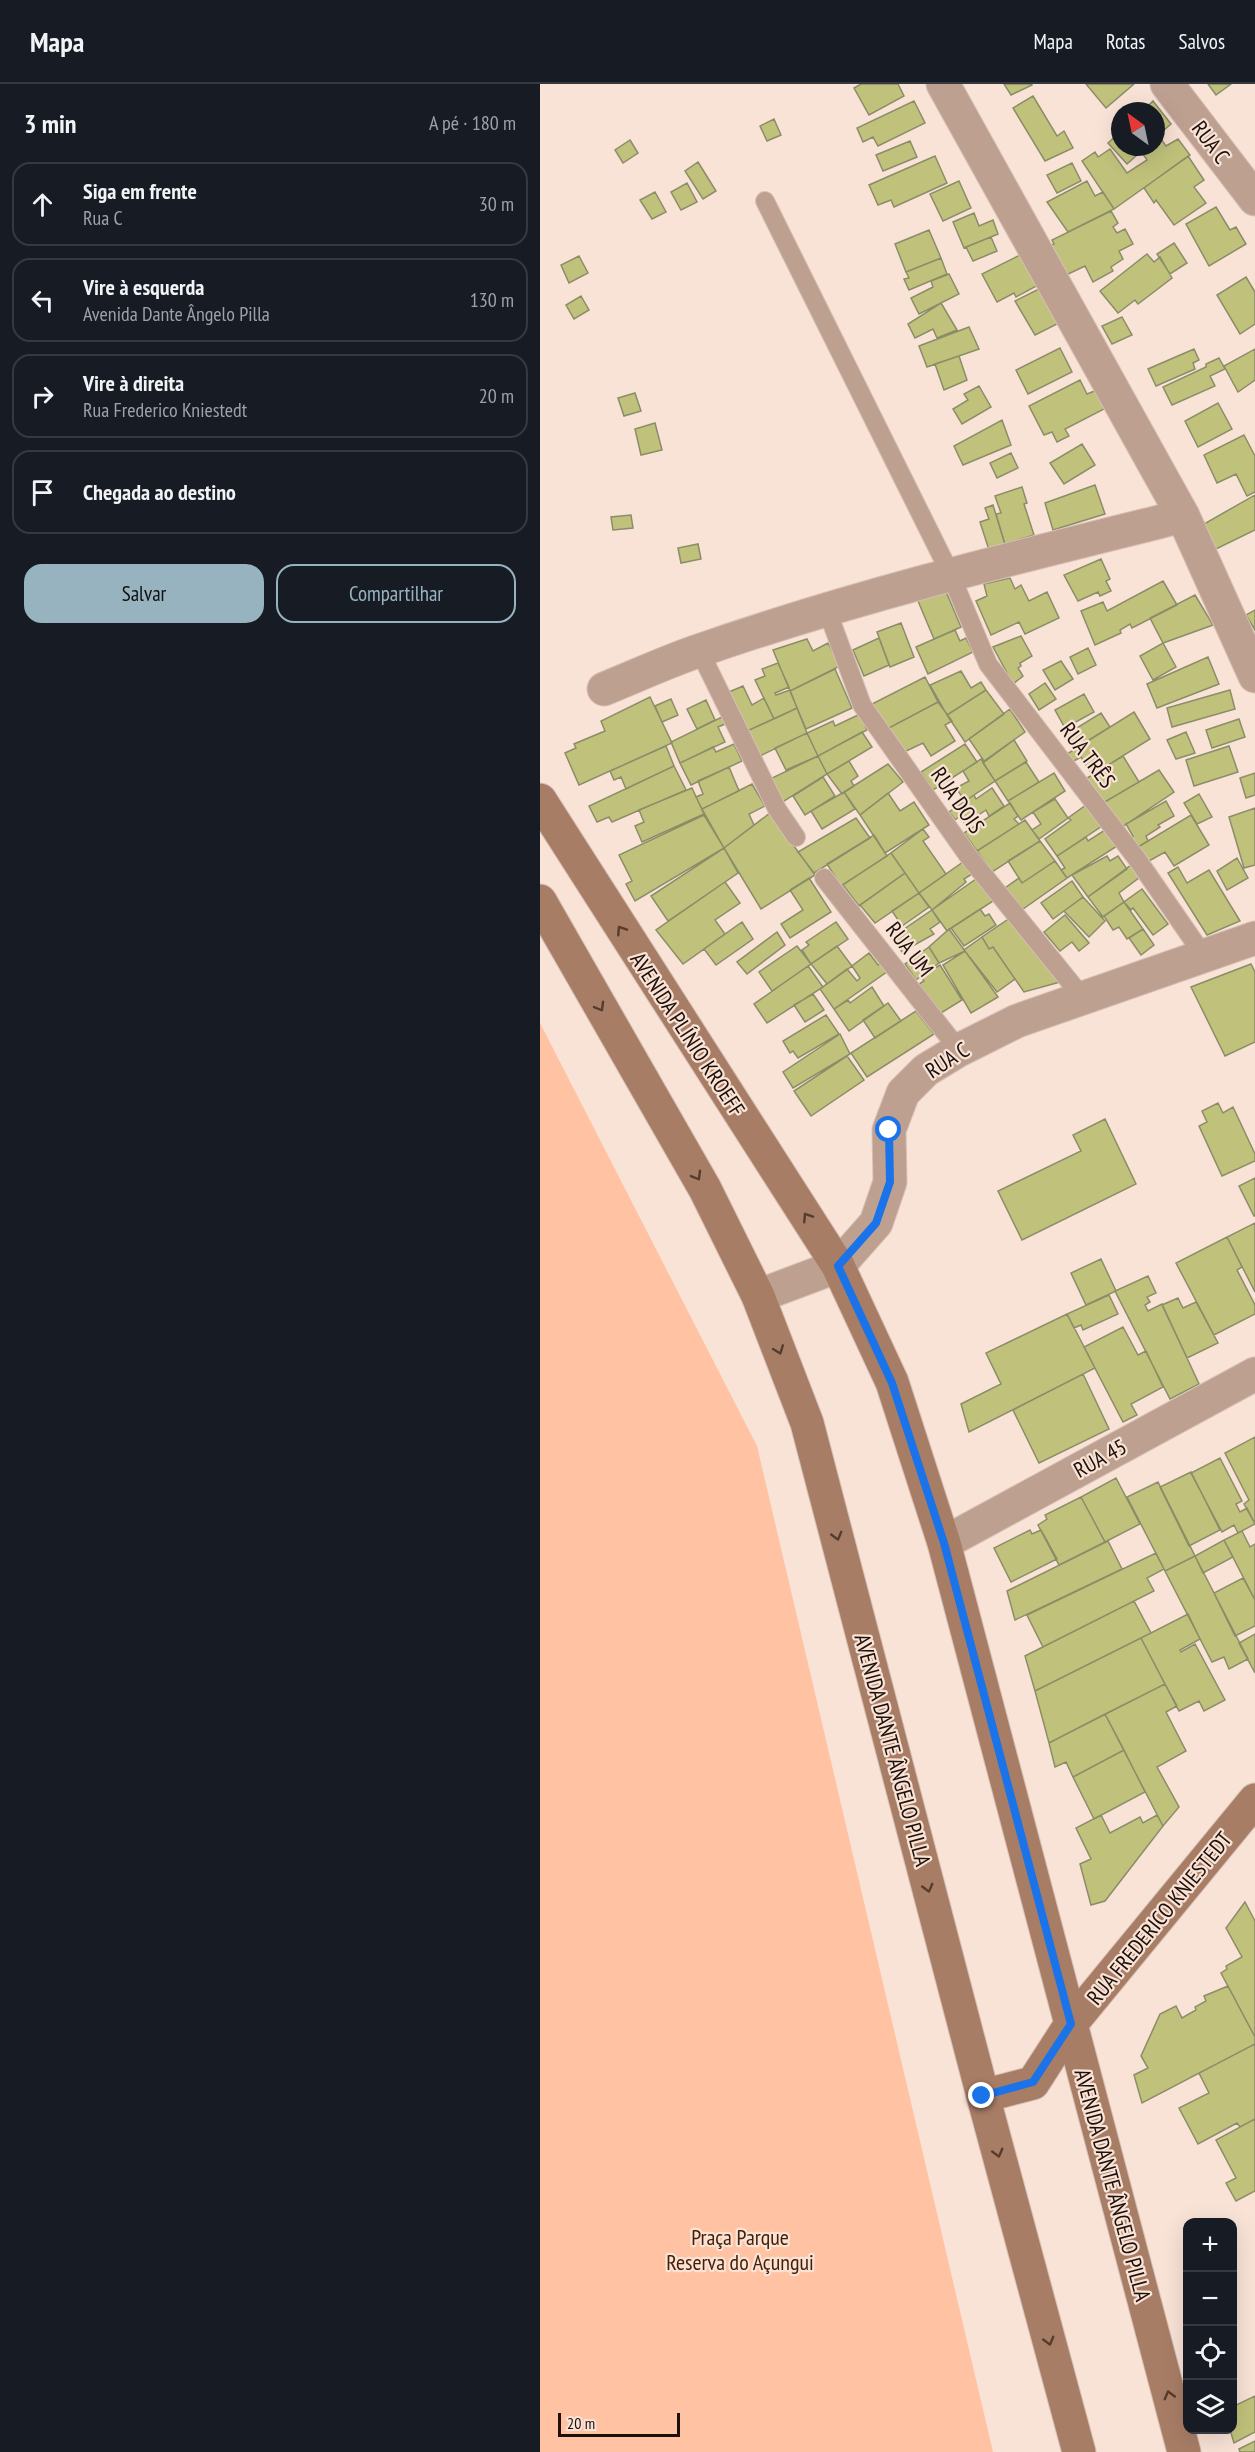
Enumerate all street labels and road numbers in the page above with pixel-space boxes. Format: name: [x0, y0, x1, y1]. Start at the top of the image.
street label: RUA C: [1186, 115, 1236, 169]
street label: RUA TRÊS: [1054, 717, 1122, 793]
street label: RUA DOIS: [925, 761, 991, 839]
street label: RUA UM: [880, 916, 940, 982]
street label: AVENIDA PLÍNIO KROEFF: [625, 947, 751, 1121]
street label: RUA C: [920, 1036, 974, 1084]
street label: RUA 45: [1069, 1432, 1131, 1484]
street label: AVENIDA DANTE ÂNGELO PILLA: [849, 1631, 938, 1870]
street label: RUA FREDERICO KNIESTEDT: [1080, 1826, 1238, 2010]
street label: AVENIDA DANTE ÂNGELO PILLA: [1069, 2066, 1158, 2305]

